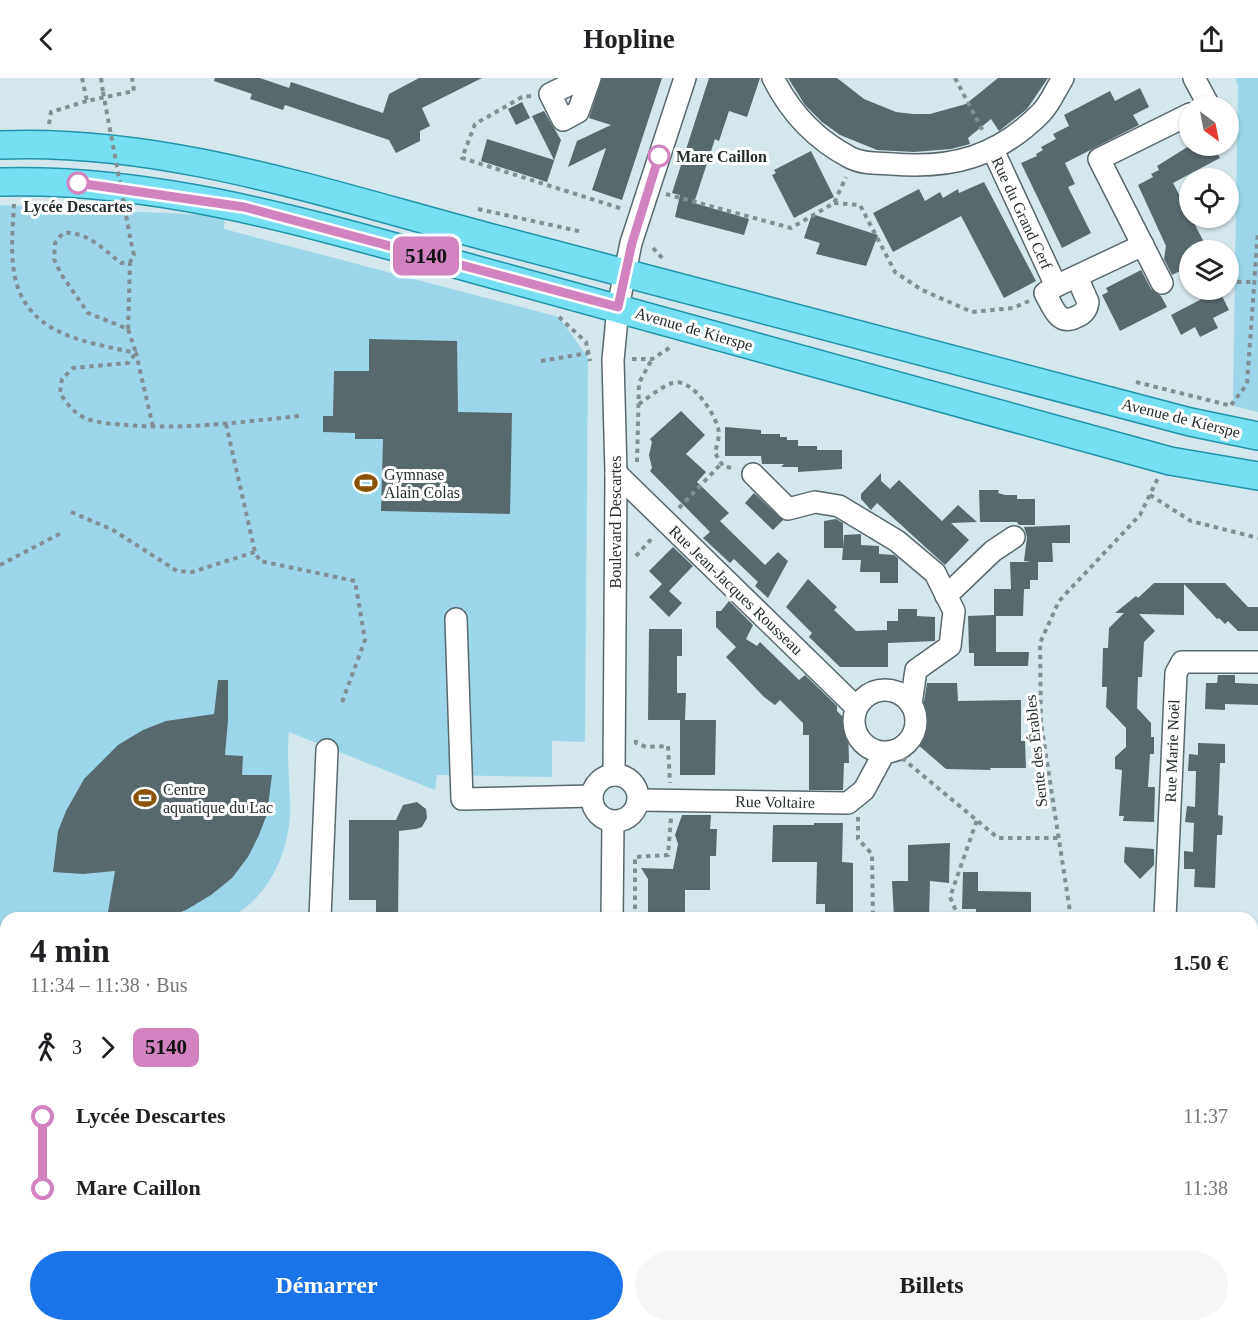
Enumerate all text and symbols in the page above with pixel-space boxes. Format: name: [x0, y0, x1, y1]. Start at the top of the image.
icon: back: [30, 23, 63, 56]
icon: share: [1195, 23, 1228, 56]
text: Hopline: [583, 24, 675, 54]
north arrow: [1179, 96, 1239, 156]
map controls: [1179, 96, 1239, 300]
marker: Mare Caillon: [648, 145, 670, 167]
place label: Mare Caillon: [676, 148, 767, 165]
street label: Rue du Grand Cerf: [988, 154, 1056, 273]
button: locate: [1179, 168, 1239, 228]
marker: Lycée Descartes: [67, 172, 89, 194]
place label: Lycée Descartes: [24, 198, 132, 216]
line badge: 5140: [384, 236, 468, 276]
button: layers: [1179, 240, 1239, 300]
text: 5140: [405, 244, 447, 268]
street label: Avenue de Kierspe: [633, 304, 755, 355]
street label: Avenue de Kierspe: [1120, 395, 1242, 442]
street label: Boulevard Descartes: [607, 456, 624, 588]
place label: Gymnase Alain Colas: [384, 466, 460, 501]
sports icon: Gymnase Alain Colas: [353, 470, 379, 496]
street label: Rue Jean-Jacques Rousseau: [665, 522, 806, 659]
street label: Sente des Érables: [1021, 694, 1050, 808]
street label: Rue Marie Noël: [1162, 699, 1182, 803]
place label: Centre aquatique du Lac: [163, 781, 273, 817]
sports icon: Centre aquatique du Lac: [132, 785, 158, 811]
street label: Rue Voltaire: [735, 793, 815, 811]
text: 4 min: [30, 933, 110, 969]
text: 1.50 €: [1173, 950, 1228, 975]
text: 11:34 – 11:38 · Bus: [30, 974, 187, 996]
icon: walk: [30, 1031, 63, 1064]
icon: forward: [91, 1031, 124, 1064]
text: 5140: [145, 1035, 187, 1059]
text: 3: [72, 1036, 82, 1058]
text: Lycée Descartes: [76, 1103, 226, 1128]
text: 11:37: [1183, 1105, 1228, 1127]
text: Mare Caillon: [76, 1175, 201, 1200]
text: 11:38: [1183, 1177, 1228, 1199]
button: Démarrer: [30, 1251, 623, 1320]
button: Billets: [635, 1251, 1228, 1320]

